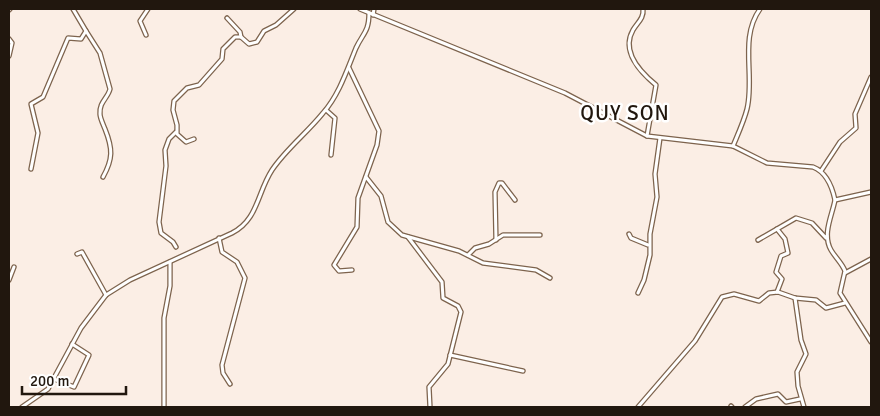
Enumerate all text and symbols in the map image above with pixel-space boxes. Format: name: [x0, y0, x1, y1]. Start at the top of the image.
district label: QUY SON: [580, 100, 670, 126]
scale bar: [22, 364, 126, 396]
text: 200 m: [30, 372, 70, 390]

